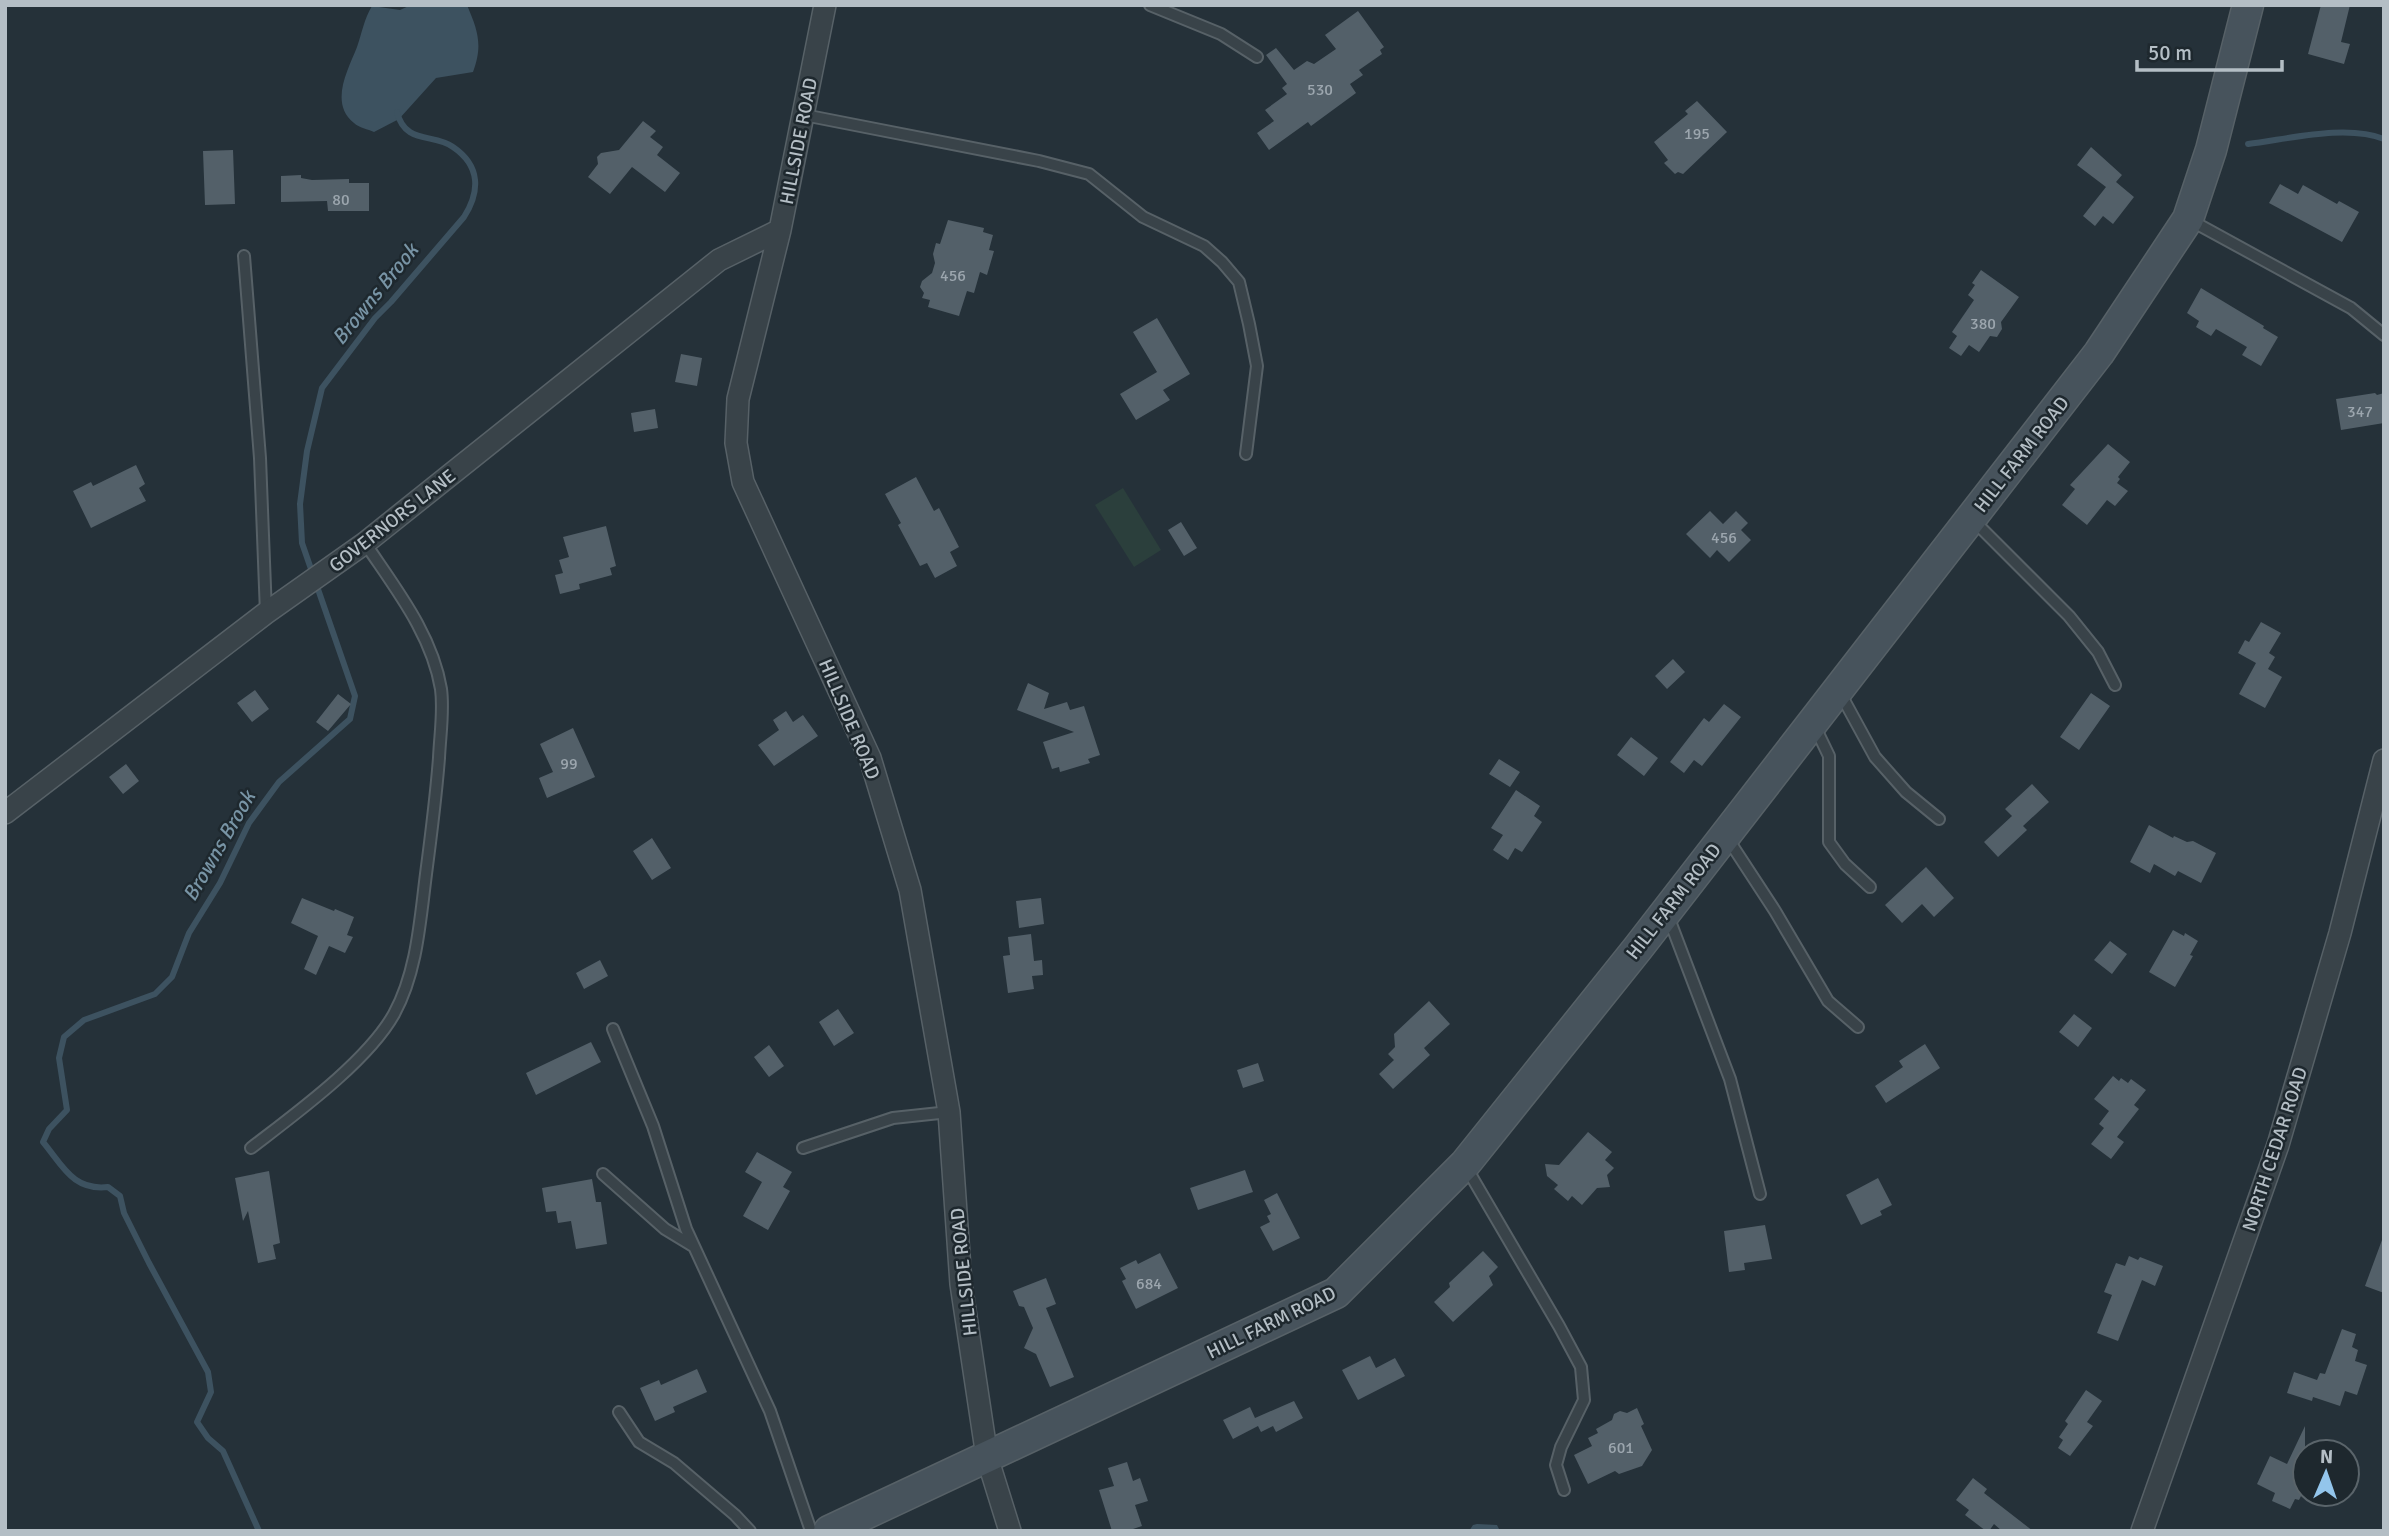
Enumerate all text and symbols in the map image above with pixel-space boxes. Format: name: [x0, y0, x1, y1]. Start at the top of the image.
scale bar: [2137, 28, 2282, 72]
text: 50 m: [2148, 40, 2192, 66]
street label: HILLSIDE ROAD: [775, 76, 823, 207]
house number: 530: [1307, 80, 1333, 100]
house number: 195: [1684, 124, 1710, 144]
house number: 80: [332, 190, 350, 210]
water label: Browns Brook: [326, 236, 425, 350]
house number: 456: [940, 266, 966, 286]
house number: 380: [1970, 314, 1996, 334]
street label: HILL FARM ROAD: [1969, 392, 2075, 517]
house number: 347: [2347, 402, 2373, 422]
street label: GOVERNORS LANE: [325, 464, 461, 578]
house number: 456: [1711, 528, 1737, 548]
street label: HILLSIDE ROAD: [813, 656, 885, 783]
house number: 99: [560, 754, 578, 774]
water label: Browns Brook: [177, 784, 262, 906]
street label: HILL FARM ROAD: [1621, 839, 1727, 964]
street label: NORTH CEDAR ROAD: [2237, 1064, 2313, 1235]
street label: HILLSIDE ROAD: [945, 1207, 983, 1337]
house number: 684: [1136, 1274, 1162, 1294]
street label: HILL FARM ROAD: [1203, 1281, 1340, 1365]
house number: 601: [1608, 1438, 1634, 1458]
north arrow: [2291, 1438, 2361, 1508]
text: N: [2320, 1445, 2334, 1469]

